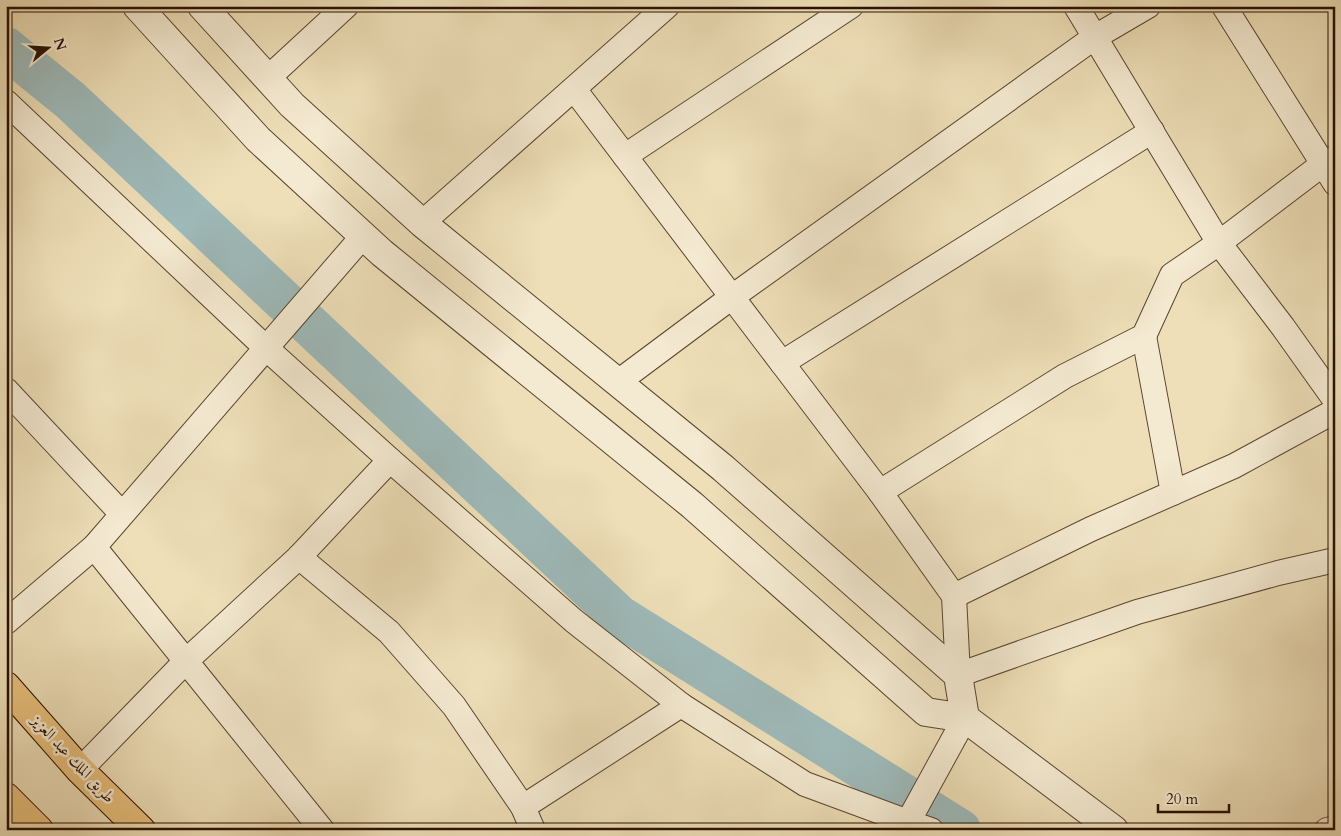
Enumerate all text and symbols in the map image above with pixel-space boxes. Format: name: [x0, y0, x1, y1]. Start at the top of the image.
north arrow: [22, 22, 72, 72]
text: N: [49, 35, 71, 53]
street label: طريق الملك عبد العزيز: [25, 709, 120, 808]
scale bar: [1158, 781, 1230, 813]
text: 20 m: [1166, 789, 1198, 809]

